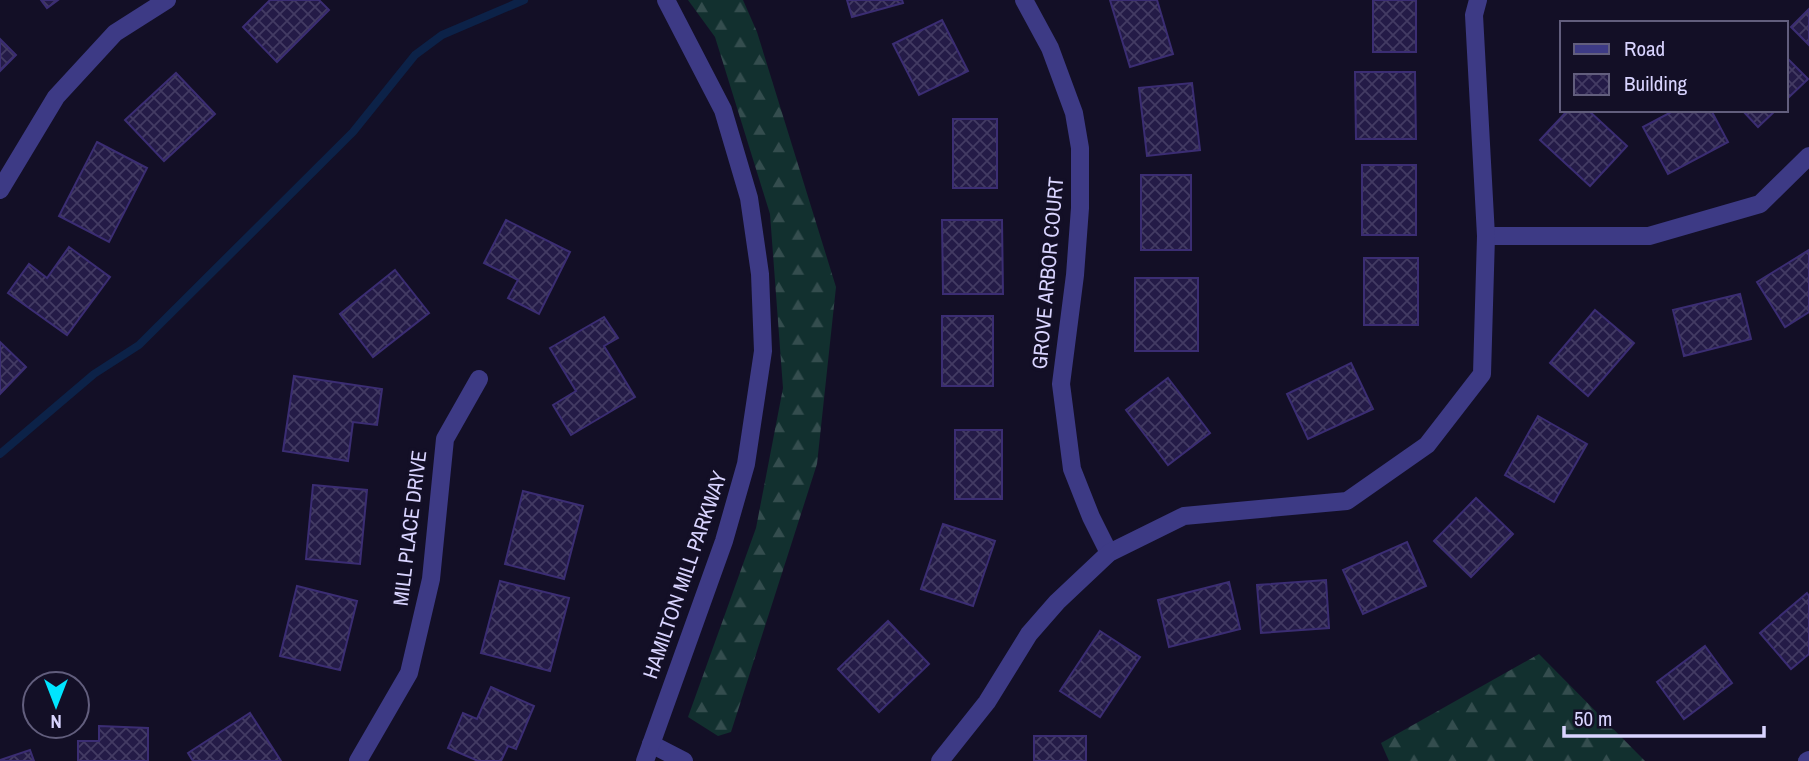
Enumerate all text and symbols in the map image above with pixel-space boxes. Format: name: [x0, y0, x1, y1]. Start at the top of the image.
legend: [1560, 21, 1788, 112]
text: Road: [1624, 34, 1665, 63]
text: Building: [1624, 69, 1688, 98]
street label: GROVE ARBOR COURT: [1025, 175, 1070, 370]
street label: MILL PLACE DRIVE: [386, 449, 433, 607]
street label: HAMILTON MILL PARKWAY: [635, 467, 734, 682]
north arrow: [21, 670, 91, 740]
scale bar: [1564, 694, 1764, 738]
text: 50 m: [1574, 704, 1612, 733]
text: N: [50, 709, 62, 735]

